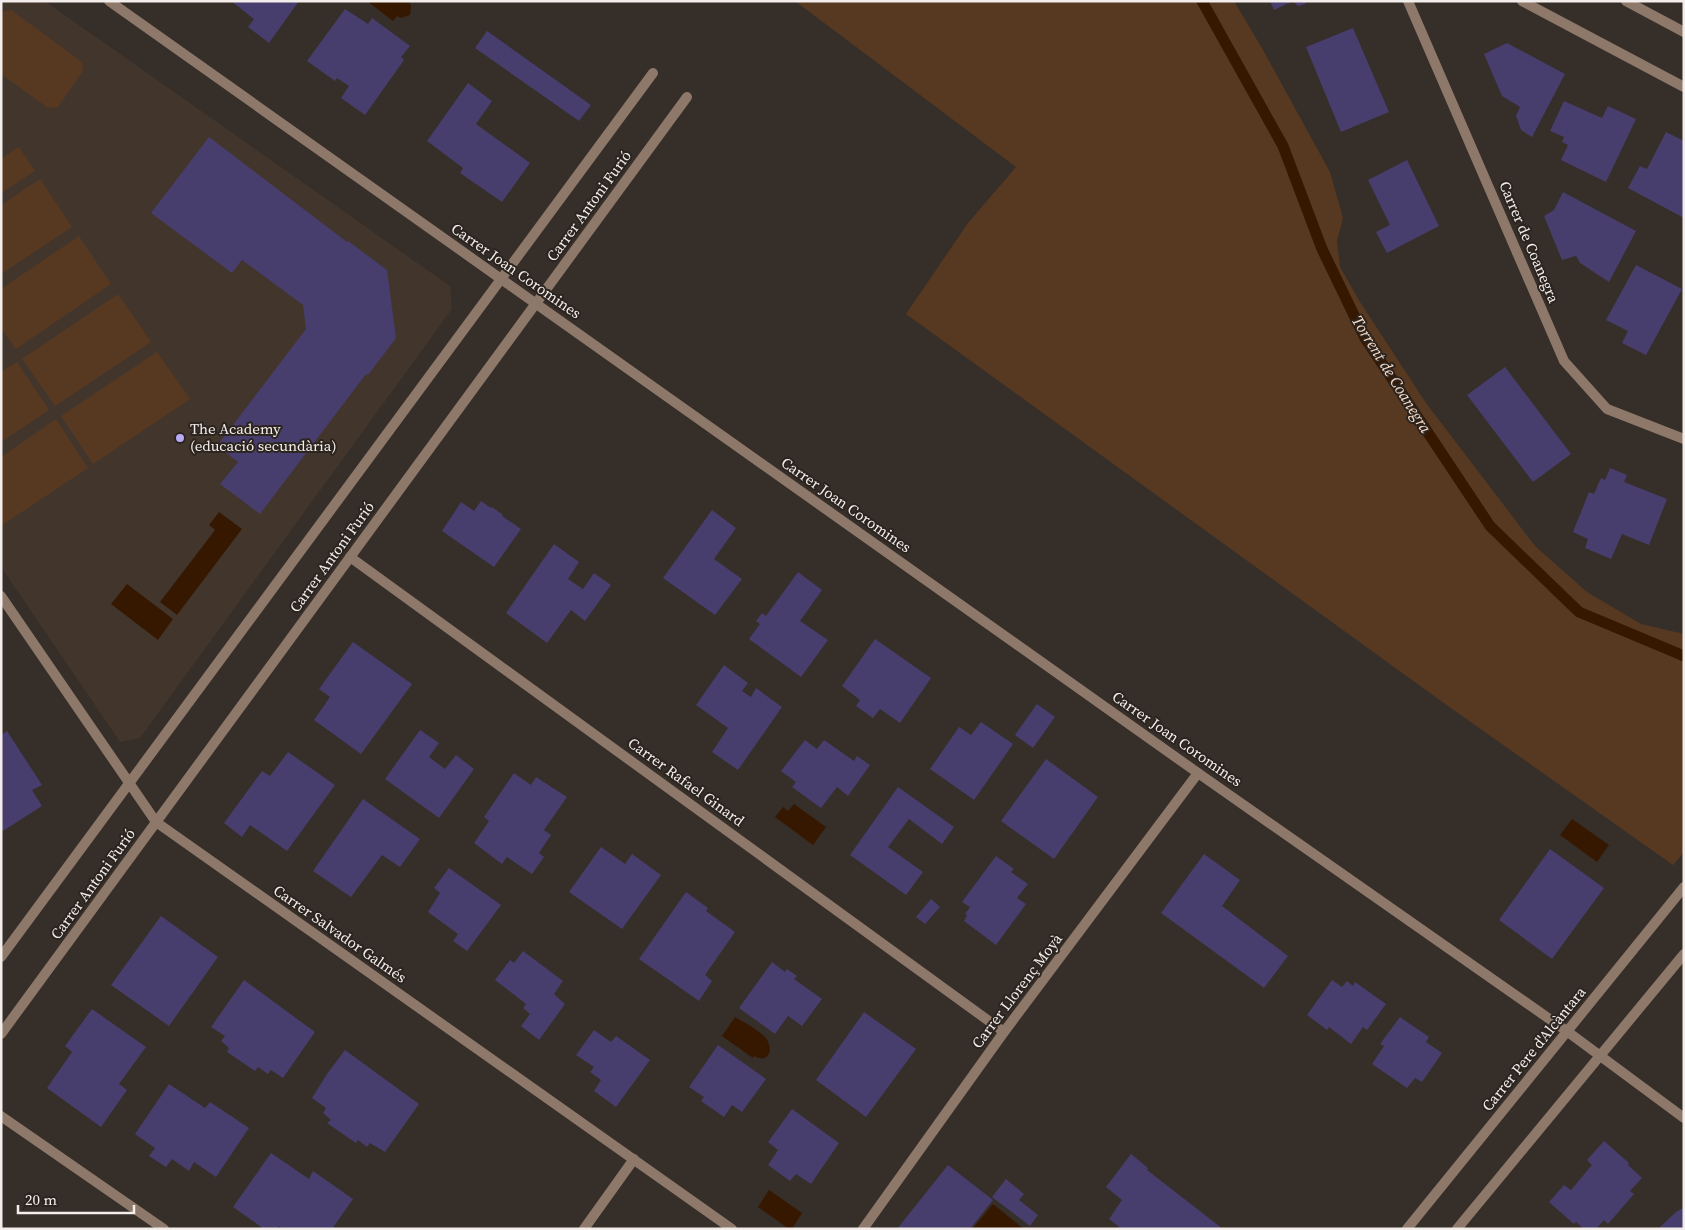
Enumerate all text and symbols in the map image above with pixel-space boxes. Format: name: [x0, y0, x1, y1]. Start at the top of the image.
street label: Carrer Antoni Furió: [541, 146, 636, 265]
street label: Carrer de Coanegra: [1494, 178, 1565, 306]
street label: Carrer Joan Coromines: [447, 218, 585, 323]
water label: Torrent de Coanegra: [1347, 311, 1437, 437]
place label: The Academy (educació secundària): [190, 418, 336, 456]
marker: The Academy (educació secundària): [174, 432, 186, 444]
street label: Carrer Joan Coromines: [777, 452, 915, 557]
street label: Carrer Antoni Furió: [284, 497, 379, 616]
street label: Carrer Joan Coromines: [1108, 686, 1246, 791]
street label: Carrer Rafael Ginard: [624, 732, 749, 831]
street label: Carrer Antoni Furió: [45, 824, 140, 943]
street label: Carrer Salvador Galmés: [269, 880, 411, 988]
street label: Carrer Llorenç Moyà: [966, 929, 1067, 1052]
street label: Carrer Pere d'Alcàntara: [1477, 982, 1591, 1115]
scale bar: [18, 1182, 134, 1214]
text: 20 m: [25, 1189, 57, 1210]

